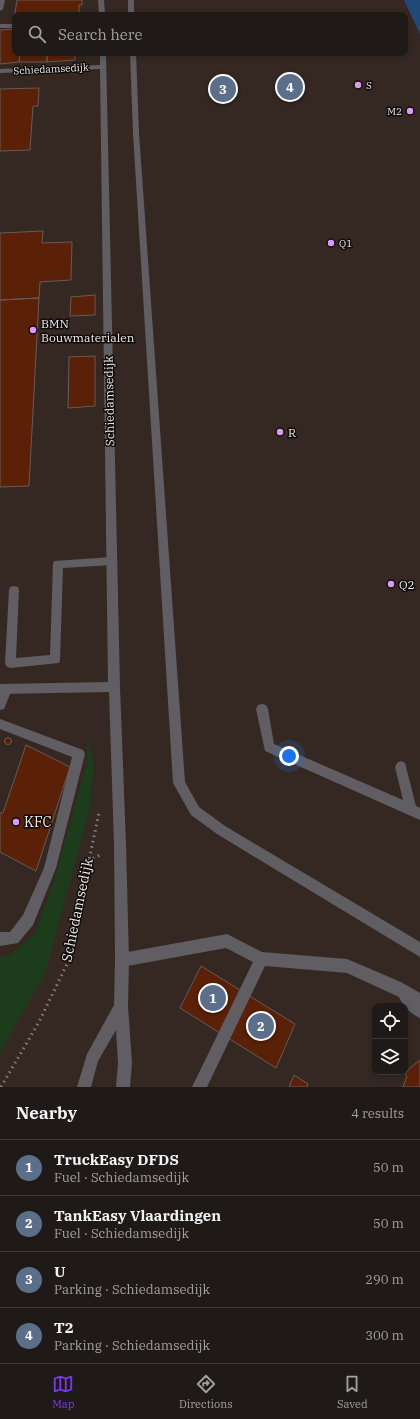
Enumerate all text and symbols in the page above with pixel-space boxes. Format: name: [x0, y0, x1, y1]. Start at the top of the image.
search box: [12, 12, 408, 56]
icon: search: [26, 23, 48, 45]
text: Search here: [58, 25, 143, 44]
street label: Schiedamsedijk: [13, 61, 89, 77]
pin: 4: [277, 72, 303, 102]
pin: 3: [210, 74, 236, 104]
place label: S: [366, 79, 372, 92]
marker: S: [353, 80, 363, 90]
place label: M2: [387, 105, 402, 118]
marker: M2: [405, 106, 415, 116]
place label: Q1: [339, 237, 352, 250]
marker: Q1: [326, 238, 336, 248]
place label: BMN Bouwmaterialen: [41, 316, 135, 345]
marker: BMN Bouwmaterialen: [28, 325, 38, 335]
street label: Schiedamsedijk: [101, 356, 117, 446]
place label: R: [288, 425, 296, 440]
marker: R: [275, 427, 285, 437]
place label: Q2: [399, 577, 415, 592]
marker: Q2: [386, 579, 396, 589]
your location: [279, 746, 299, 766]
place label: KFC: [24, 813, 52, 831]
marker: KFC: [11, 817, 21, 827]
street label: Schiedamsedijk: [57, 856, 97, 963]
pin: 1: [200, 983, 226, 1013]
map controls: [372, 1003, 408, 1075]
button: locate: [372, 1003, 408, 1039]
pin: 2: [248, 1011, 274, 1041]
button: layers: [372, 1039, 408, 1075]
text: Nearby: [16, 1102, 77, 1124]
text: 4 results: [351, 1105, 404, 1122]
text: TruckEasy DFDS: [54, 1150, 179, 1169]
text: 1: [25, 1159, 33, 1176]
text: 50 m: [373, 1159, 404, 1176]
text: Fuel · Schiedamsedijk: [54, 1169, 189, 1186]
text: TankEasy Vlaardingen: [54, 1206, 221, 1225]
text: 2: [25, 1215, 33, 1232]
text: 50 m: [373, 1215, 404, 1232]
text: Fuel · Schiedamsedijk: [54, 1225, 189, 1242]
text: U: [54, 1262, 66, 1281]
text: 3: [25, 1271, 33, 1288]
text: 290 m: [365, 1271, 404, 1288]
text: Parking · Schiedamsedijk: [54, 1281, 210, 1298]
text: T2: [54, 1318, 74, 1337]
text: 4: [25, 1327, 33, 1344]
text: 300 m: [365, 1327, 404, 1344]
text: Parking · Schiedamsedijk: [54, 1337, 210, 1354]
tab: Map: [52, 1373, 75, 1411]
tab: Directions: [179, 1373, 233, 1411]
tab: Saved: [337, 1373, 368, 1411]

